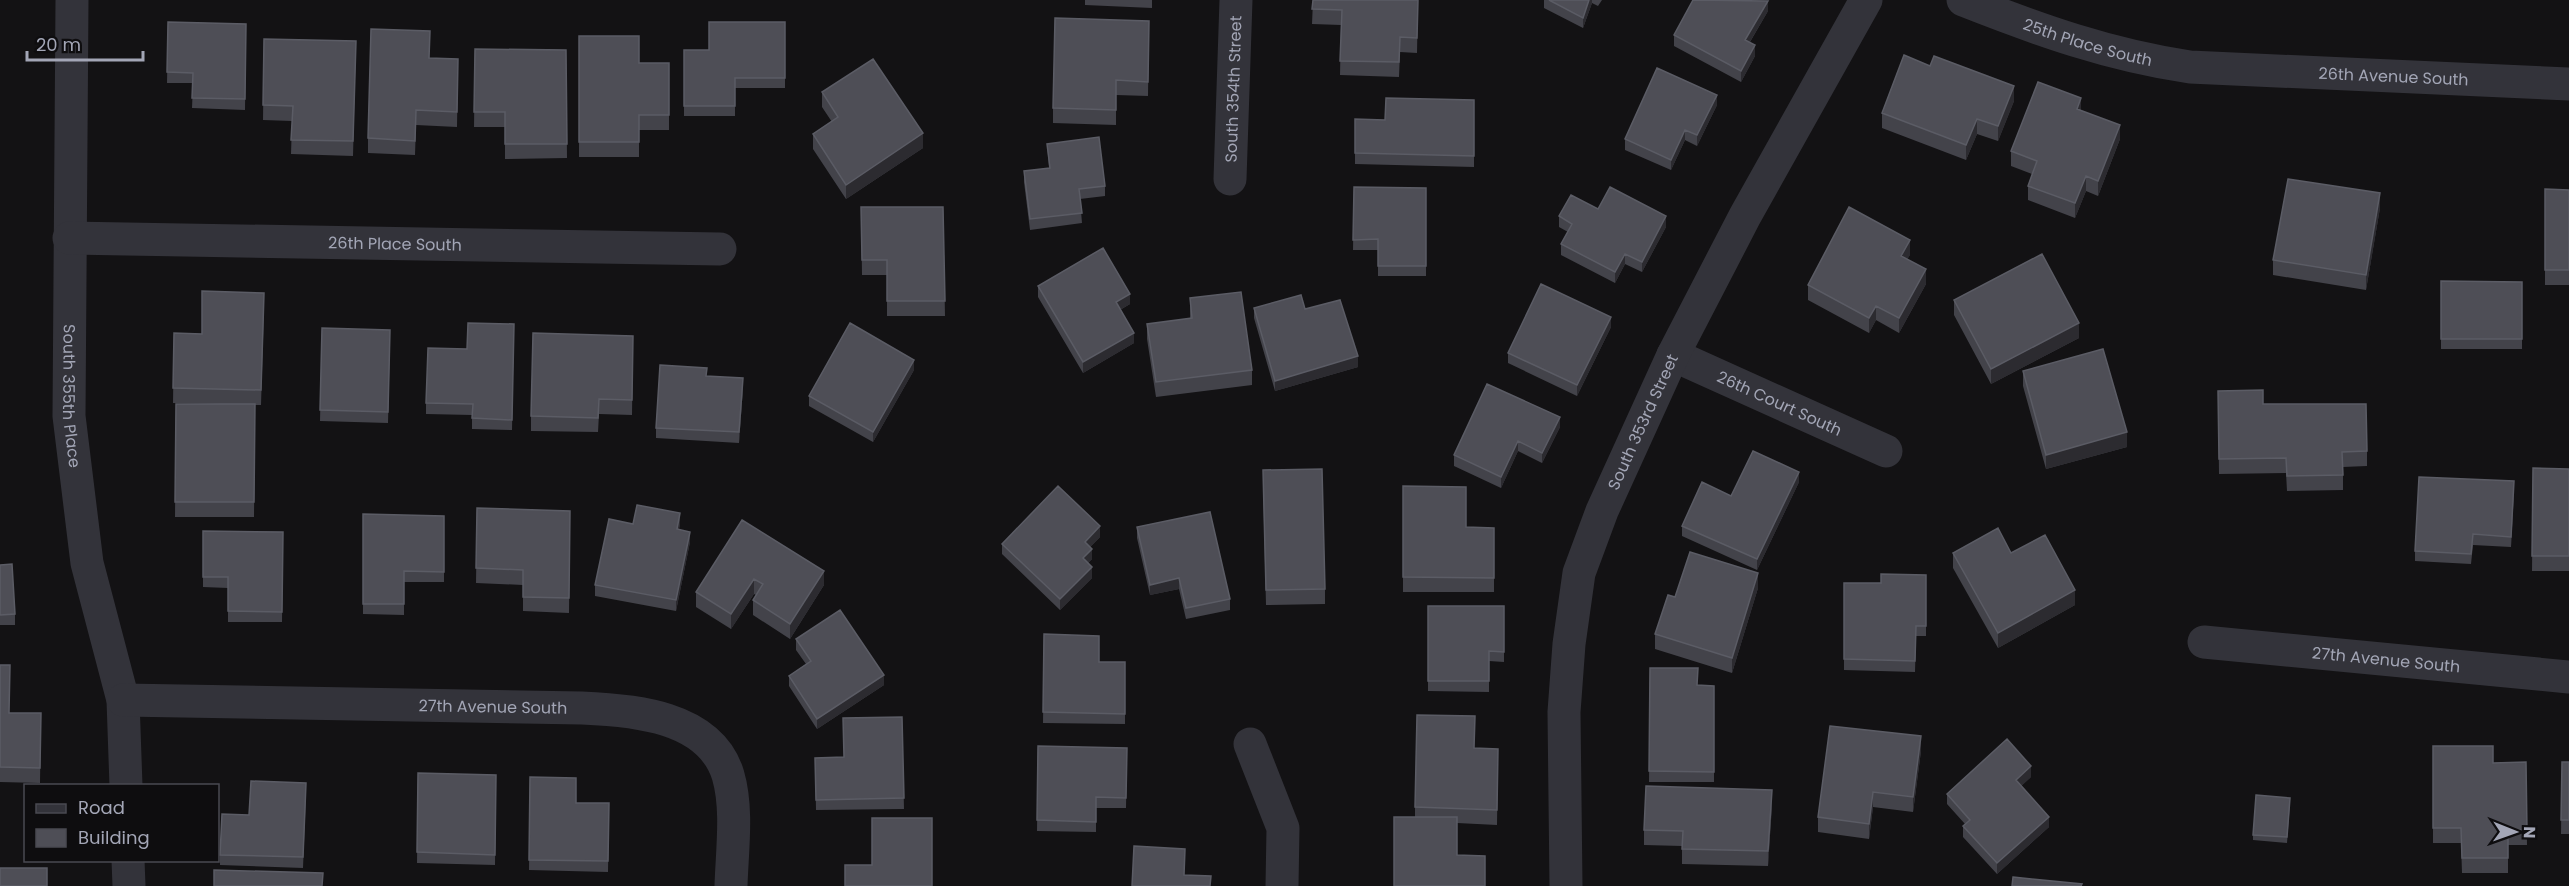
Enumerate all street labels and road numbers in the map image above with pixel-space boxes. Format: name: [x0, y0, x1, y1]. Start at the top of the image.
street label: 25th Place South: [2020, 12, 2154, 72]
street label: South 354th Street: [1219, 15, 1247, 163]
street label: 26th Avenue South: [2318, 61, 2469, 91]
street label: 26th Place South: [328, 231, 462, 256]
street label: South 355th Place: [57, 324, 87, 469]
street label: South 353rd Street: [1602, 350, 1684, 494]
street label: 26th Court South: [1714, 365, 1846, 441]
street label: 27th Avenue South: [2311, 641, 2461, 678]
street label: 27th Avenue South: [418, 694, 567, 719]

